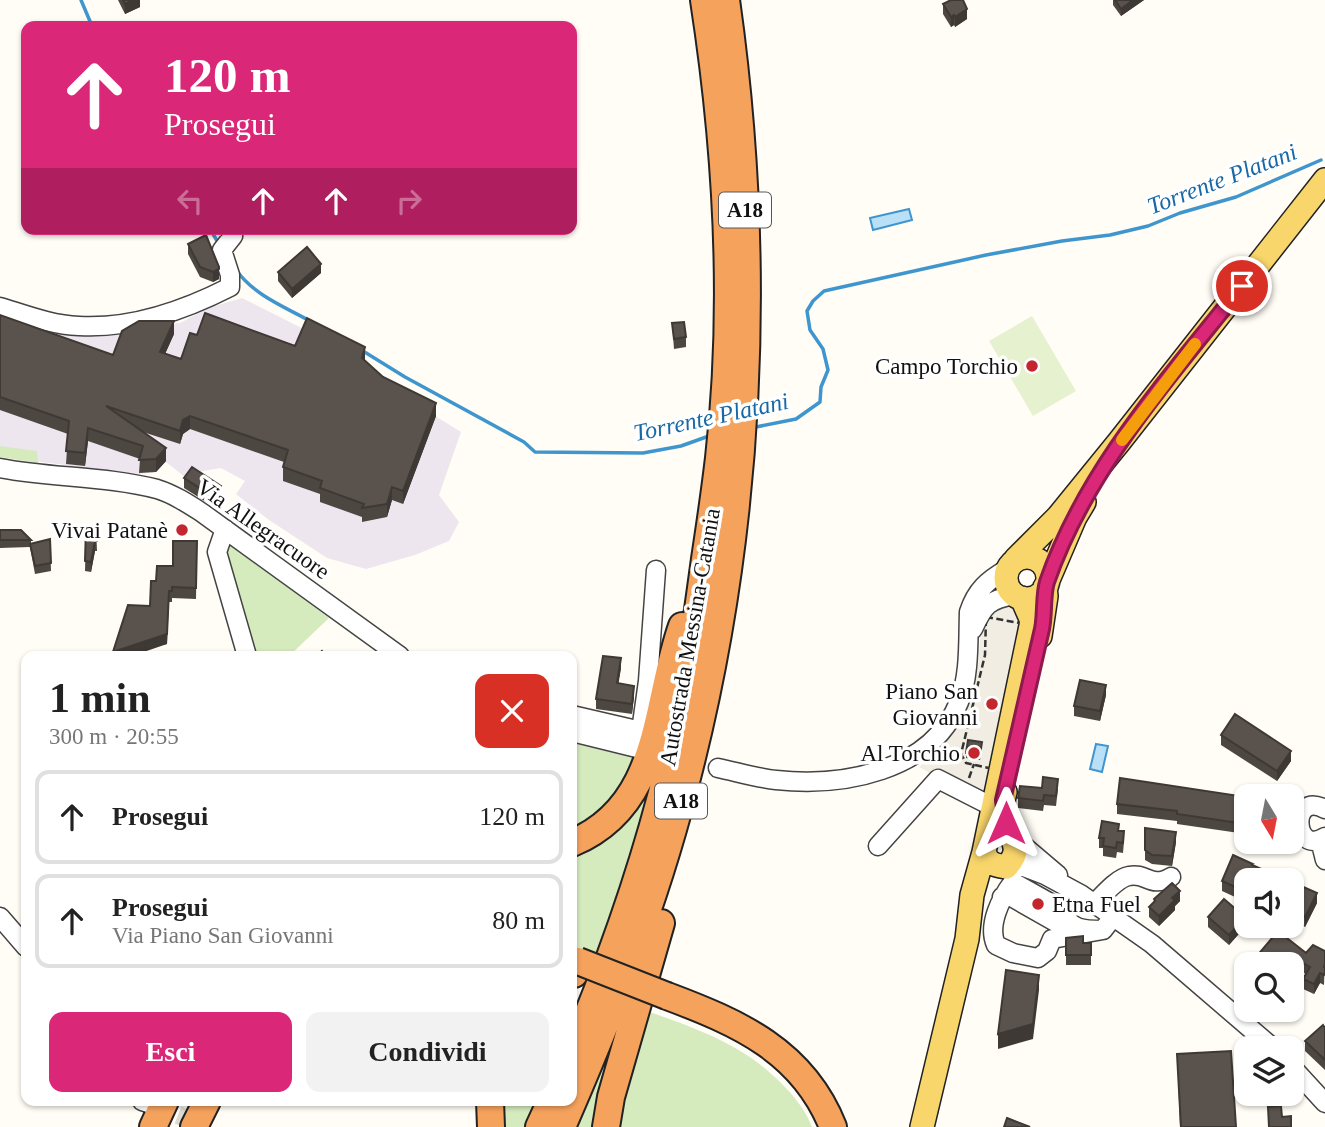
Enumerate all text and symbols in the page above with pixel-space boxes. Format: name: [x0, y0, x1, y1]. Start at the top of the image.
text: 120 m: [164, 48, 291, 103]
icon: ahead: [49, 49, 140, 140]
text: Prosegui: [164, 106, 276, 142]
water label: Torrente Platani: [1144, 139, 1300, 219]
icon: left: [171, 182, 209, 220]
icon: ahead: [244, 182, 282, 220]
icon: ahead: [317, 182, 355, 220]
icon: right: [390, 182, 428, 220]
road number: A18: [719, 192, 771, 228]
pin: [1212, 256, 1272, 316]
icon: arrive: [1223, 267, 1261, 305]
place label: Campo Torchio: [875, 354, 1018, 379]
marker: Campo Torchio: [1024, 358, 1040, 374]
water label: Torrente Platani: [631, 388, 791, 446]
street label: Via Allegracuore: [192, 474, 334, 584]
street label: Autostrada Messina-Catania: [655, 506, 725, 768]
place label: Vivai Patanè: [51, 518, 168, 543]
marker: Vivai Patanè: [174, 522, 190, 538]
button: close: [475, 674, 549, 748]
text: 1 min: [49, 675, 151, 721]
place label: Piano San Giovanni: [885, 679, 978, 730]
marker: Piano San Giovanni: [984, 696, 1000, 712]
text: 300 m · 20:55: [49, 724, 179, 749]
place label: Al Torchio: [860, 741, 960, 766]
marker: Al Torchio: [966, 745, 982, 761]
road number: A18: [655, 784, 707, 818]
north arrow: [1234, 784, 1304, 854]
map controls: [1234, 784, 1304, 1106]
position arrow: [969, 786, 1043, 860]
icon: ahead: [53, 798, 91, 836]
text: Prosegui: [112, 802, 208, 831]
text: 120 m: [479, 802, 545, 831]
button: sound: [1234, 868, 1304, 938]
place label: Etna Fuel: [1052, 892, 1141, 917]
text: Prosegui: [112, 893, 208, 922]
marker: Etna Fuel: [1030, 896, 1046, 912]
icon: ahead: [53, 902, 91, 940]
text: 80 m: [492, 906, 545, 935]
text: Via Piano San Giovanni: [112, 923, 334, 948]
button: search: [1234, 952, 1304, 1022]
button: Esci: [49, 1012, 292, 1092]
button: Condividi: [306, 1012, 549, 1092]
button: layers: [1234, 1036, 1304, 1106]

